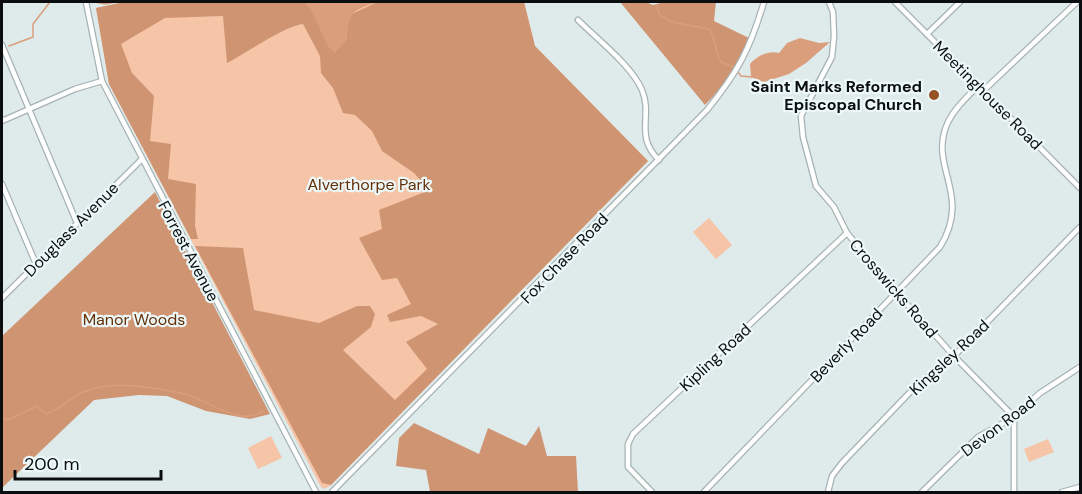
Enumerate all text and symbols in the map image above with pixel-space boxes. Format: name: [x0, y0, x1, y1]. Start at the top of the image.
street label: Meetinghouse Road: [929, 36, 1047, 154]
place label: Saint Marks Reformed Episcopal Church: [750, 76, 922, 115]
marker: Saint Marks Reformed Episcopal Church: [927, 88, 941, 102]
park label: Alverthorpe Park: [307, 174, 431, 195]
street label: Douglass Avenue: [20, 178, 123, 281]
street label: Forrest Avenue: [153, 197, 224, 305]
street label: Fox Chase Road: [516, 209, 613, 308]
street label: Crosswicks Road: [845, 234, 942, 342]
street label: Beverly Road: [806, 304, 887, 387]
park label: Manor Woods: [83, 309, 185, 330]
street label: Kingsley Road: [905, 315, 994, 400]
street label: Kipling Road: [675, 319, 755, 396]
street label: Devon Road: [957, 392, 1040, 461]
scale bar: [15, 443, 160, 481]
text: 200 m: [24, 452, 80, 476]

